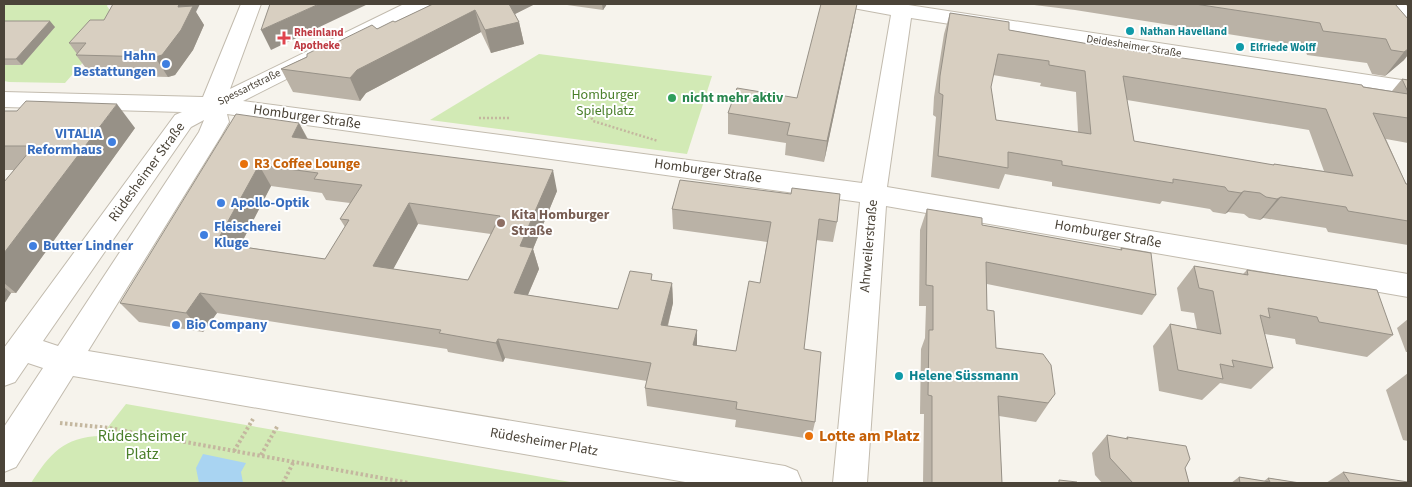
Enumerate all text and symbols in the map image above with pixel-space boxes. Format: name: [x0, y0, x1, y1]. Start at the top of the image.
place label: Nathan Havelland: [1140, 24, 1227, 39]
place label: Rheinland Apotheke: [293, 25, 344, 53]
marker: Nathan Havelland: [1124, 25, 1136, 37]
street label: Deidesheimer Straße: [1085, 31, 1183, 61]
marker: Rheinland Apotheke: [278, 32, 290, 44]
place label: Elfriede Wolff: [1250, 40, 1316, 55]
marker: Elfriede Wolff: [1234, 41, 1246, 53]
place label: Hahn Bestattungen: [73, 46, 156, 82]
marker: Hahn Bestattungen: [160, 58, 172, 70]
street label: Spessartstraße: [215, 65, 284, 109]
park label: Homburger Spielplatz: [571, 85, 639, 121]
place label: nicht mehr aktiv: [682, 88, 784, 108]
marker: nicht mehr aktiv: [666, 92, 678, 104]
street label: Homburger Straße: [252, 100, 362, 134]
street label: Rüdesheimer Straße: [104, 118, 190, 226]
place label: VITALIA Reformhaus: [27, 124, 103, 160]
marker: VITALIA Reformhaus: [106, 136, 118, 148]
place label: R3 Coffee Lounge: [254, 154, 360, 174]
street label: Homburger Straße: [653, 154, 763, 188]
marker: R3 Coffee Lounge: [238, 158, 250, 170]
place label: Apollo-Optik: [230, 193, 310, 213]
marker: Apollo-Optik: [215, 197, 227, 209]
street label: Ahrweilerstraße: [855, 199, 883, 293]
place label: Kita Homburger Straße: [511, 205, 610, 241]
street label: Homburger Straße: [1053, 215, 1163, 253]
place label: Fleischerei Kluge: [214, 217, 281, 253]
marker: Kita Homburger Straße: [495, 217, 507, 229]
marker: Fleischerei Kluge: [198, 229, 210, 241]
place label: Butter Lindner: [43, 236, 134, 256]
marker: Butter Lindner: [27, 240, 39, 252]
place label: Bio Company: [186, 315, 268, 335]
marker: Bio Company: [170, 319, 182, 331]
place label: Helene Süssmann: [909, 366, 1019, 386]
marker: Helene Süssmann: [893, 370, 905, 382]
street label: Rüdesheimer Platz: [488, 423, 600, 461]
park label: Rüdesheimer Platz: [98, 425, 187, 465]
place label: Lotte am Platz: [819, 425, 920, 447]
marker: Lotte am Platz: [803, 430, 815, 442]

